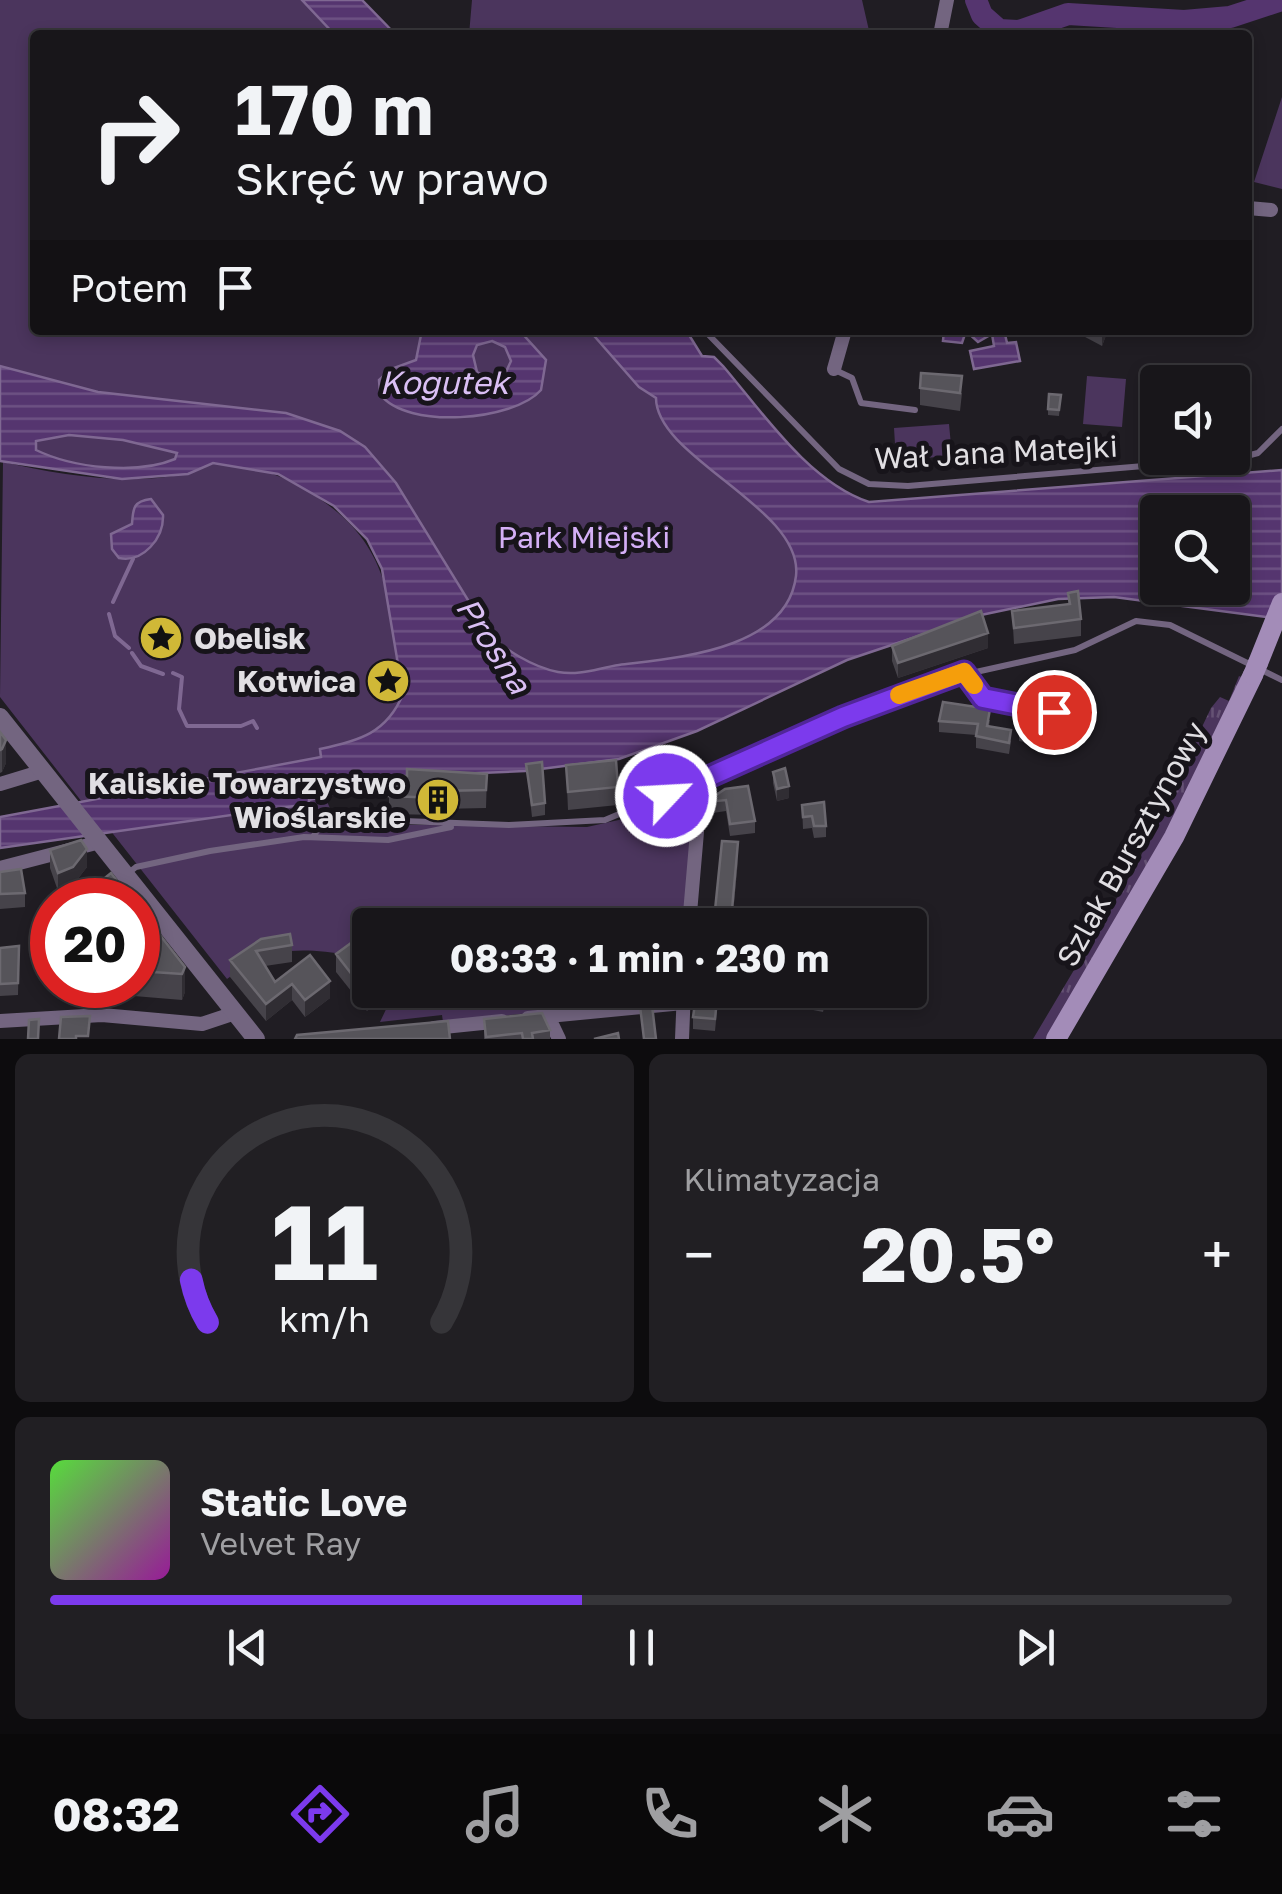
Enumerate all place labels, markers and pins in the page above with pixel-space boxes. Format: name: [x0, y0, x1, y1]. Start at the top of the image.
place icon: Obelisk: [138, 615, 184, 661]
place label: Obelisk: [194, 620, 306, 656]
place icon: Kotwica: [365, 658, 411, 704]
place label: Kotwica: [237, 663, 356, 699]
pin: [1012, 670, 1097, 755]
place label: Kaliskie Towarzystwo Wioślarskie: [88, 765, 406, 835]
building icon: Kaliskie Towarzystwo Wioślarskie: [415, 777, 461, 823]

